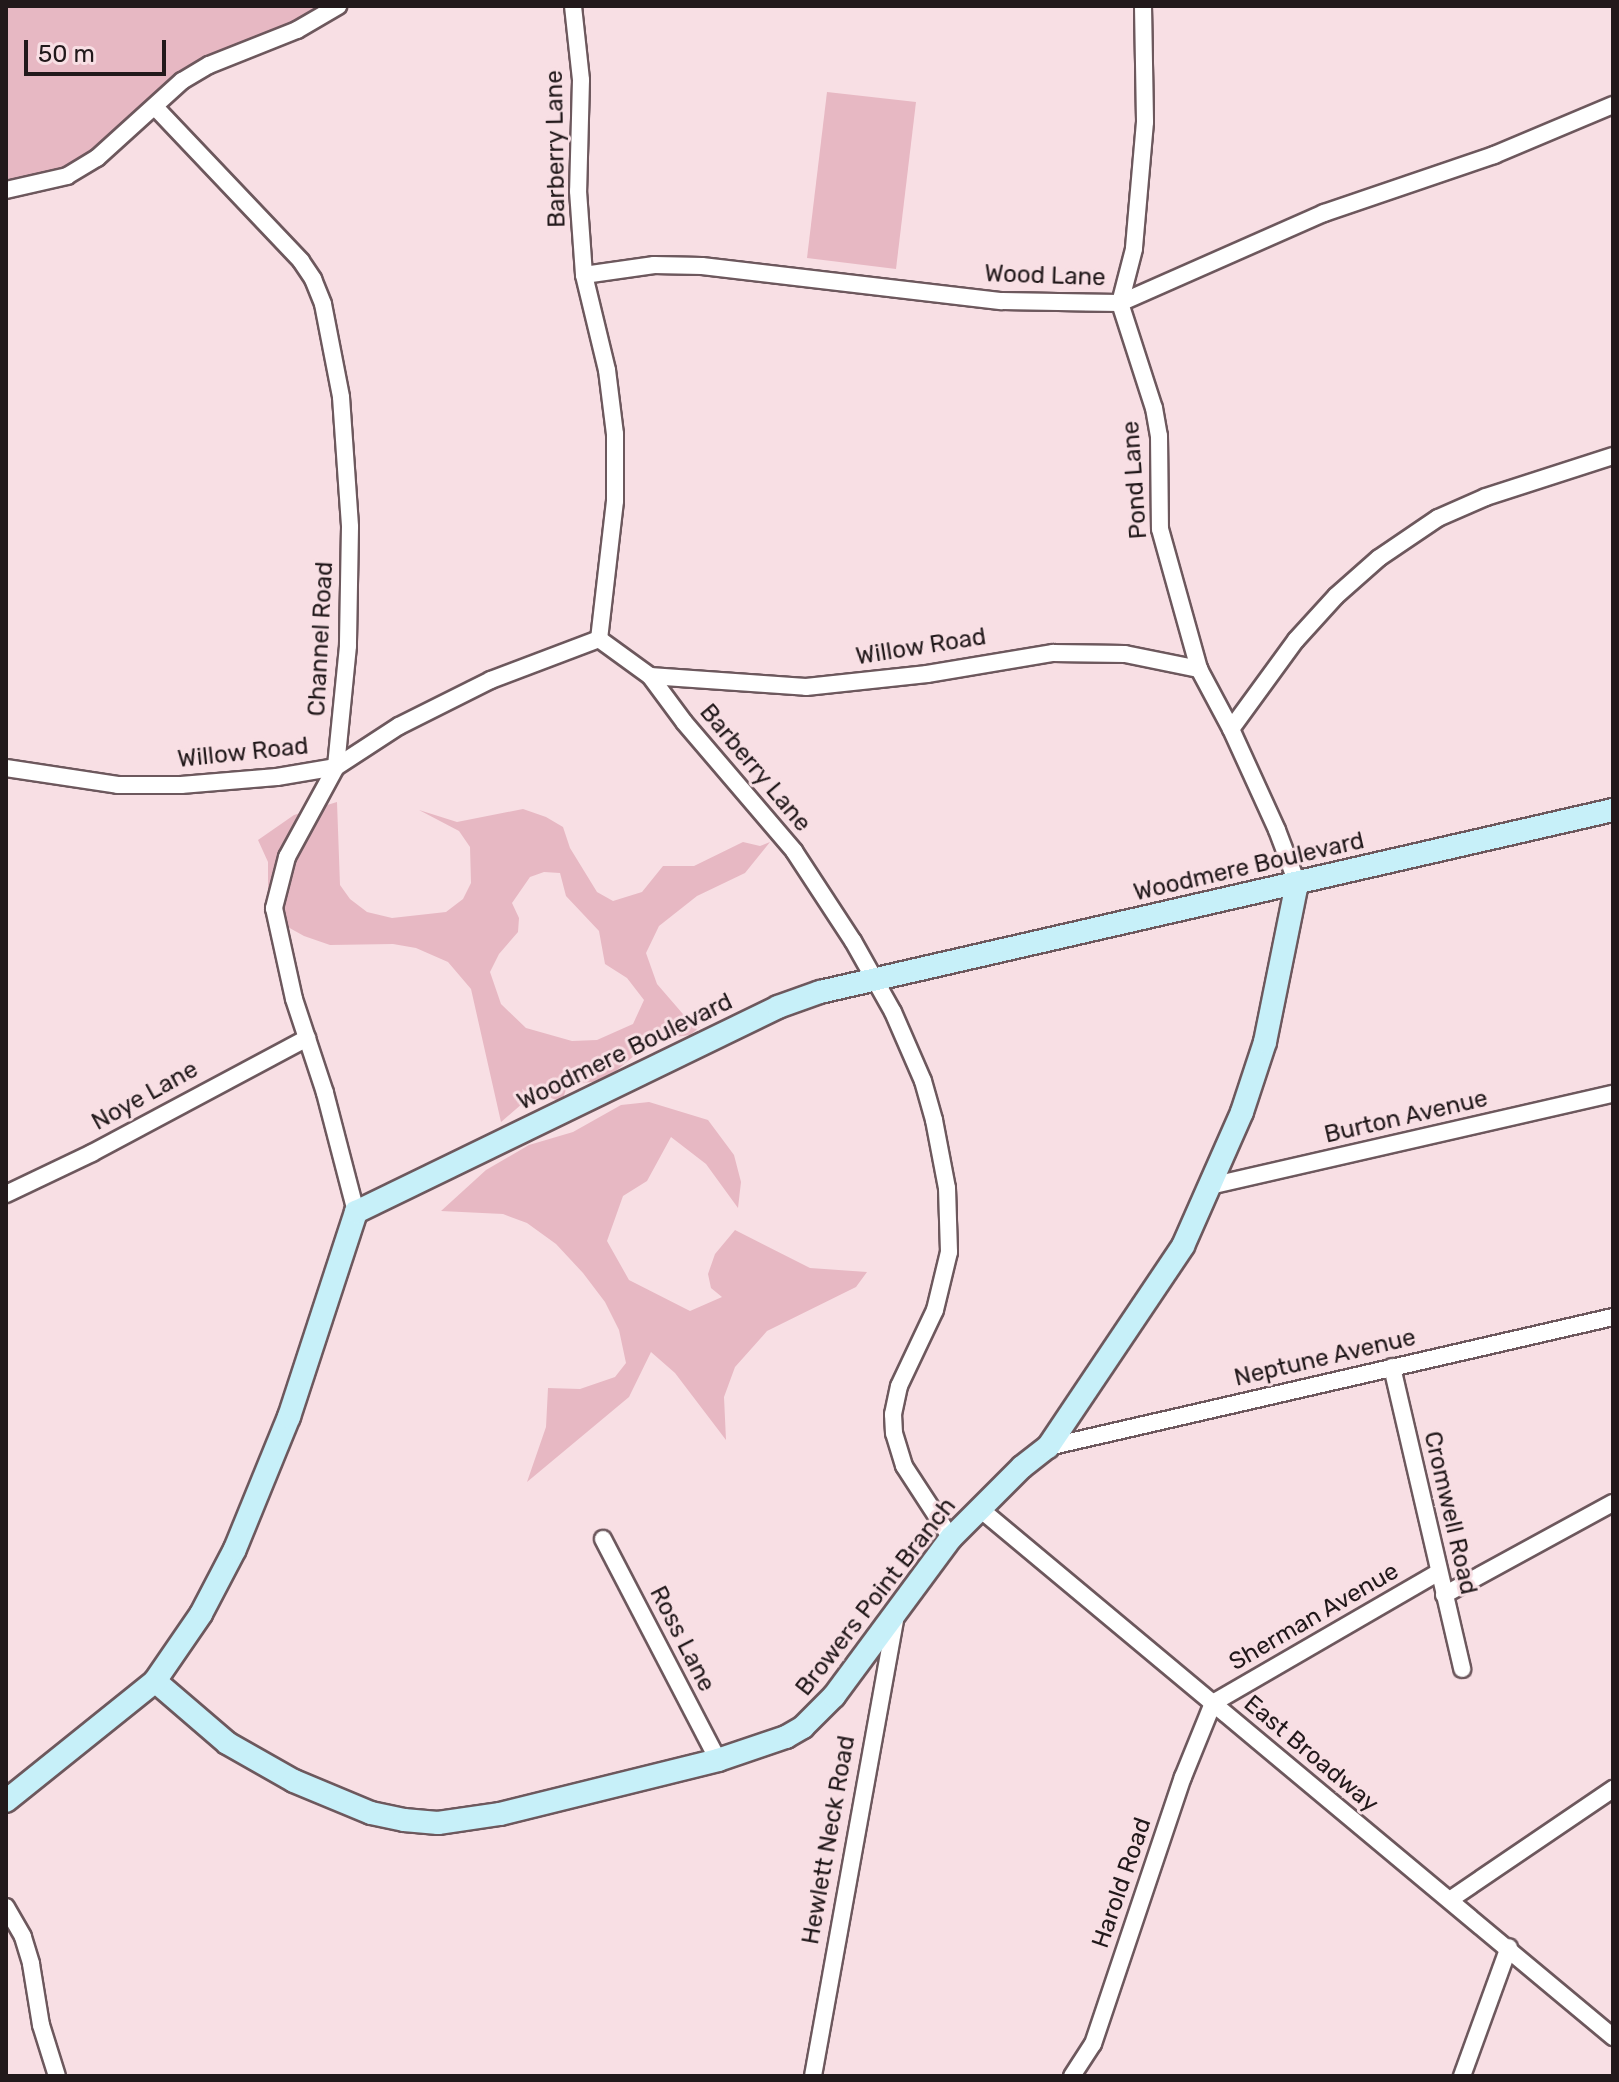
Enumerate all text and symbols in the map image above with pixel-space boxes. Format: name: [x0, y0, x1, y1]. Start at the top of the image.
scale bar: [28, 24, 170, 74]
text: 50 m: [38, 40, 95, 68]
street label: Barberry Lane: [540, 70, 572, 228]
street label: Wood Lane: [984, 259, 1106, 293]
street label: Pond Lane: [1117, 420, 1153, 540]
street label: Channel Road: [303, 561, 339, 717]
street label: Willow Road: [853, 622, 989, 672]
street label: Barberry Lane: [693, 698, 817, 838]
street label: Willow Road: [176, 732, 310, 774]
street label: Woodmere Boulevard: [1131, 826, 1367, 908]
street label: Woodmere Boulevard: [513, 987, 737, 1117]
street label: Noye Lane: [87, 1055, 203, 1137]
street label: Burton Avenue: [1321, 1084, 1491, 1150]
street label: Neptune Avenue: [1231, 1323, 1419, 1393]
street label: Cromwell Road: [1417, 1429, 1483, 1597]
street label: Browers Point Branch: [790, 1492, 962, 1702]
street label: Sherman Avenue: [1224, 1557, 1404, 1677]
street label: Ross Lane: [643, 1581, 721, 1697]
street label: East Broadway: [1238, 1689, 1384, 1819]
street label: Hewlett Neck Road: [796, 1733, 862, 1947]
street label: Harold Road: [1086, 1814, 1158, 1952]

